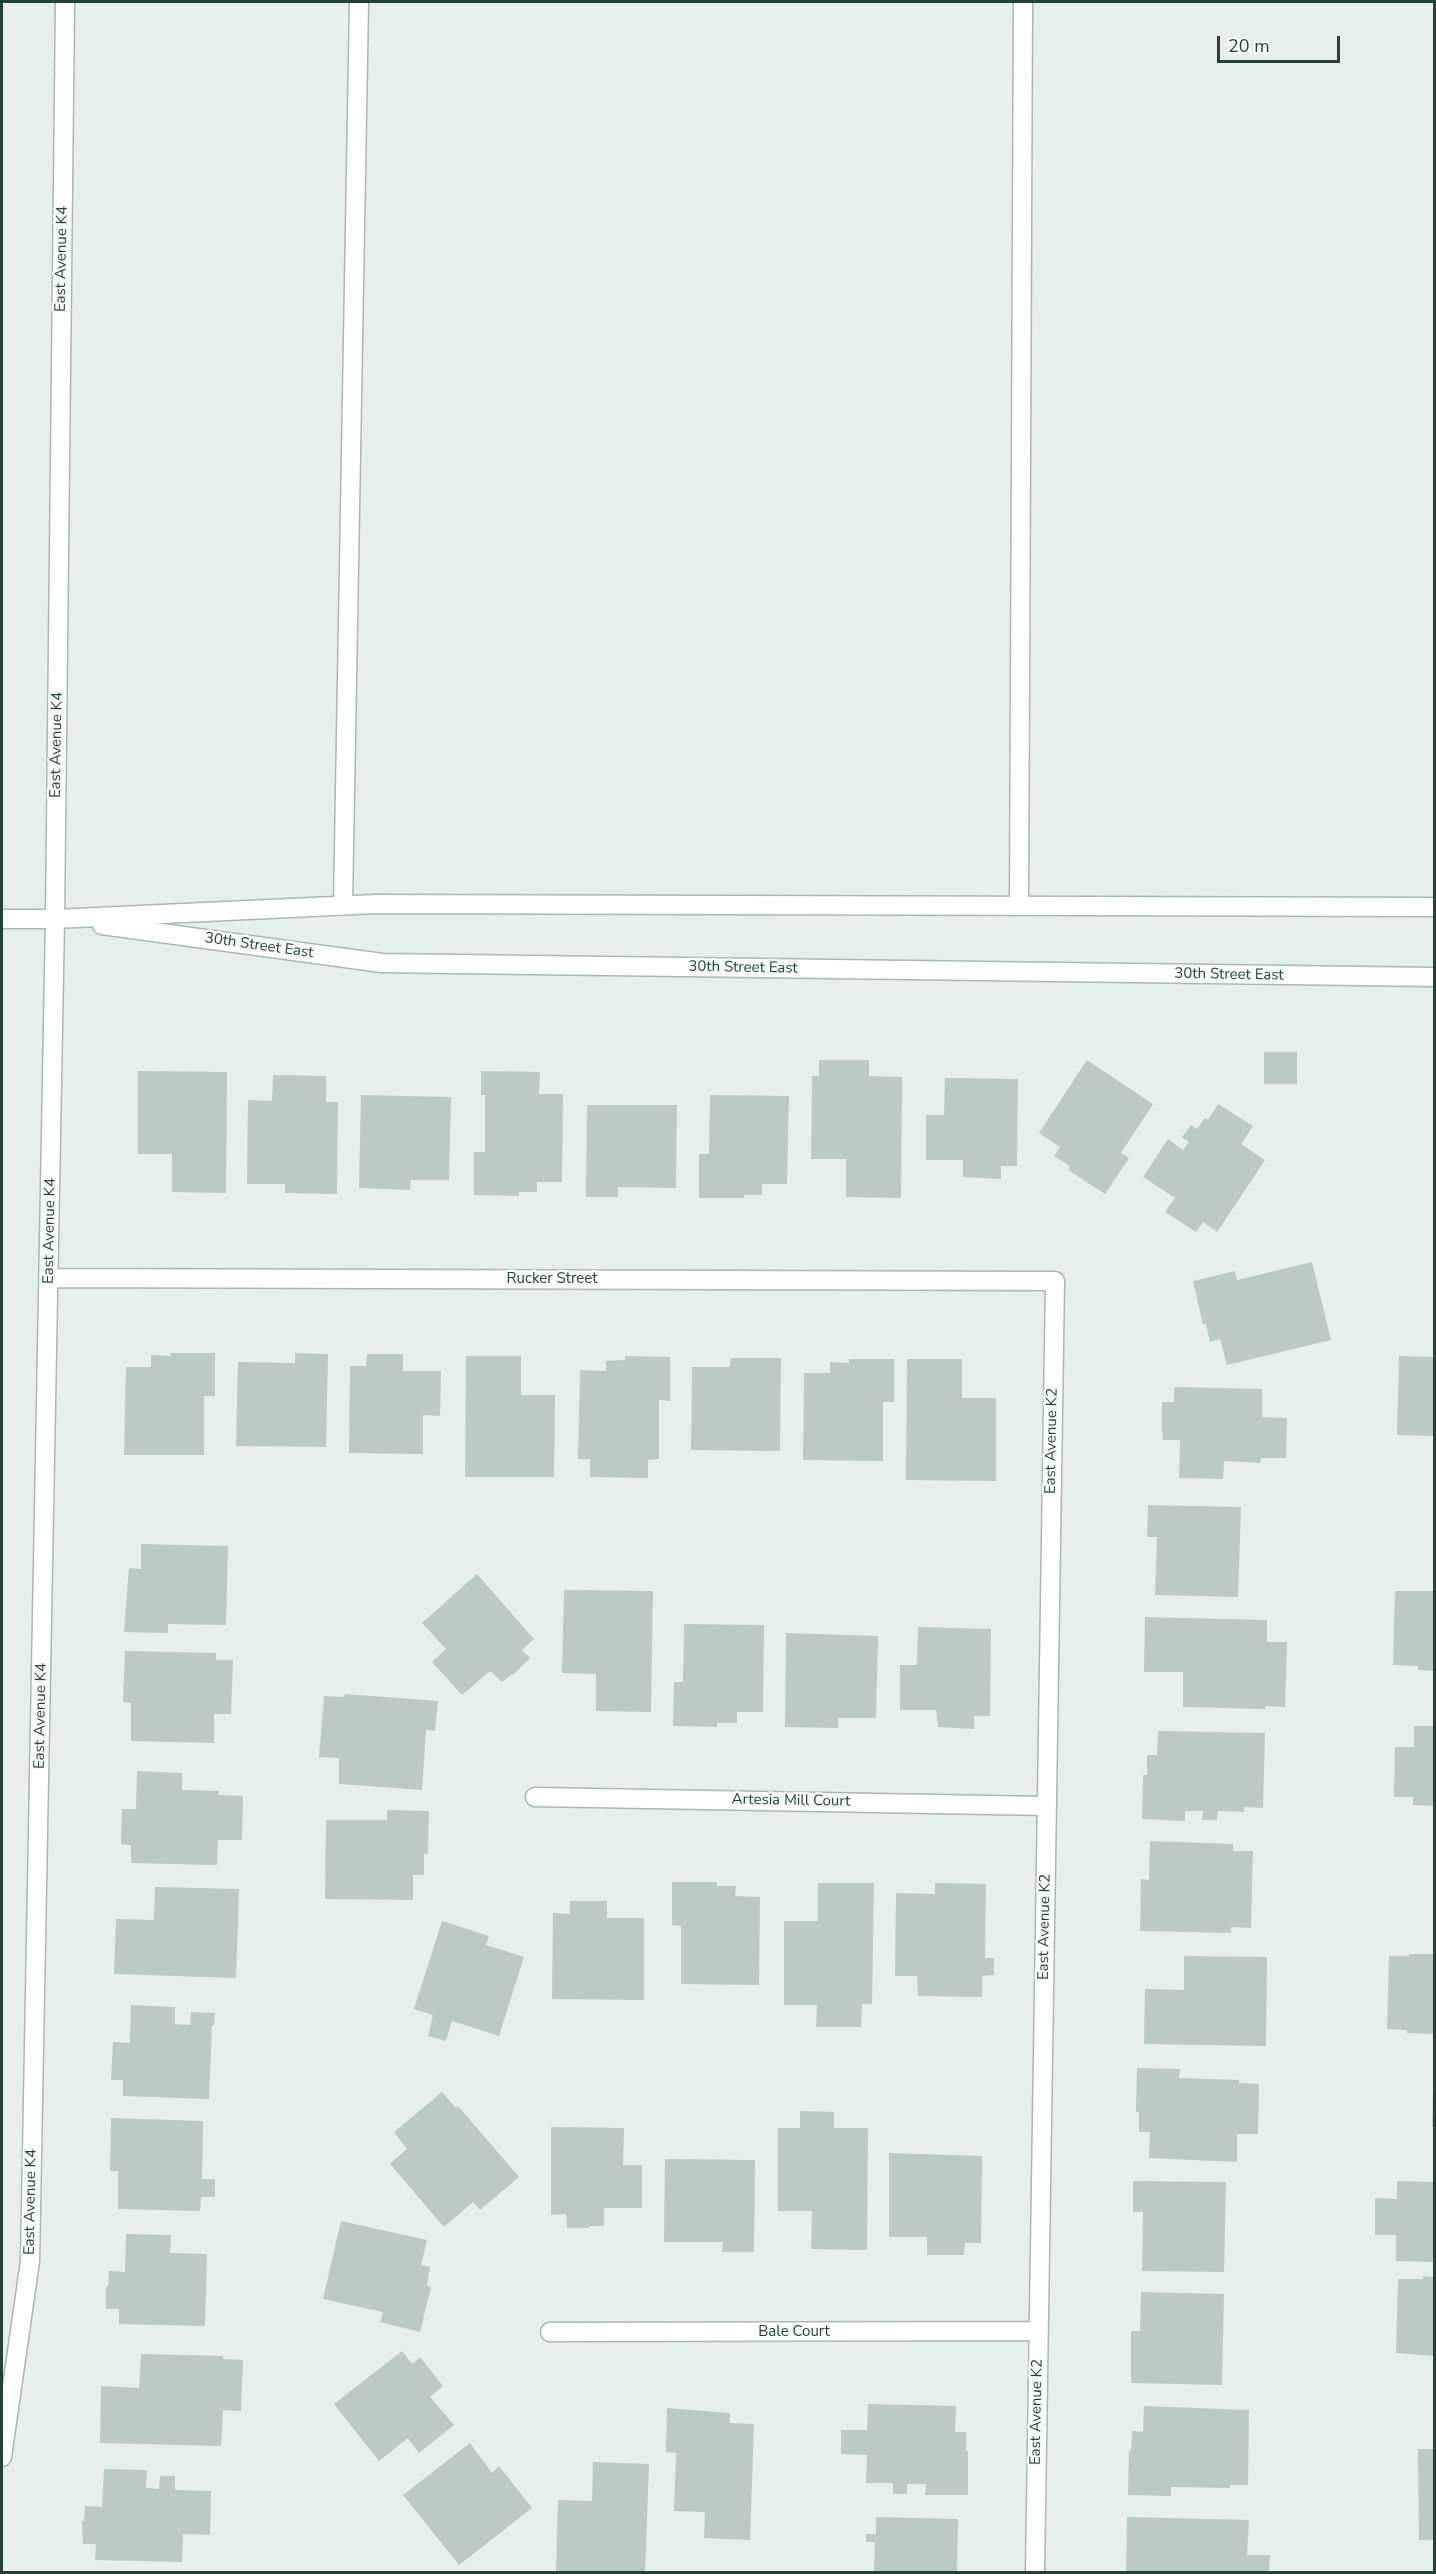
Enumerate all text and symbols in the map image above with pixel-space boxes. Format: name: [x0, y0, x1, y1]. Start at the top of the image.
scale bar: [1220, 24, 1343, 62]
text: 20 m: [1228, 34, 1270, 58]
street label: East Avenue K4: [52, 206, 72, 312]
street label: East Avenue K4: [47, 692, 67, 798]
street label: 30th Street East: [204, 929, 314, 963]
street label: 30th Street East: [688, 958, 798, 978]
street label: 30th Street East: [1174, 965, 1284, 985]
street label: East Avenue K4: [40, 1178, 60, 1284]
street label: Rucker Street: [507, 1270, 597, 1288]
street label: East Avenue K2: [1042, 1388, 1062, 1494]
street label: East Avenue K4: [31, 1663, 51, 1769]
street label: Artesia Mill Court: [731, 1791, 851, 1811]
street label: East Avenue K2: [1035, 1874, 1055, 1980]
street label: East Avenue K4: [21, 2149, 41, 2255]
street label: Bale Court: [758, 2323, 830, 2341]
street label: East Avenue K2: [1027, 2359, 1047, 2465]

